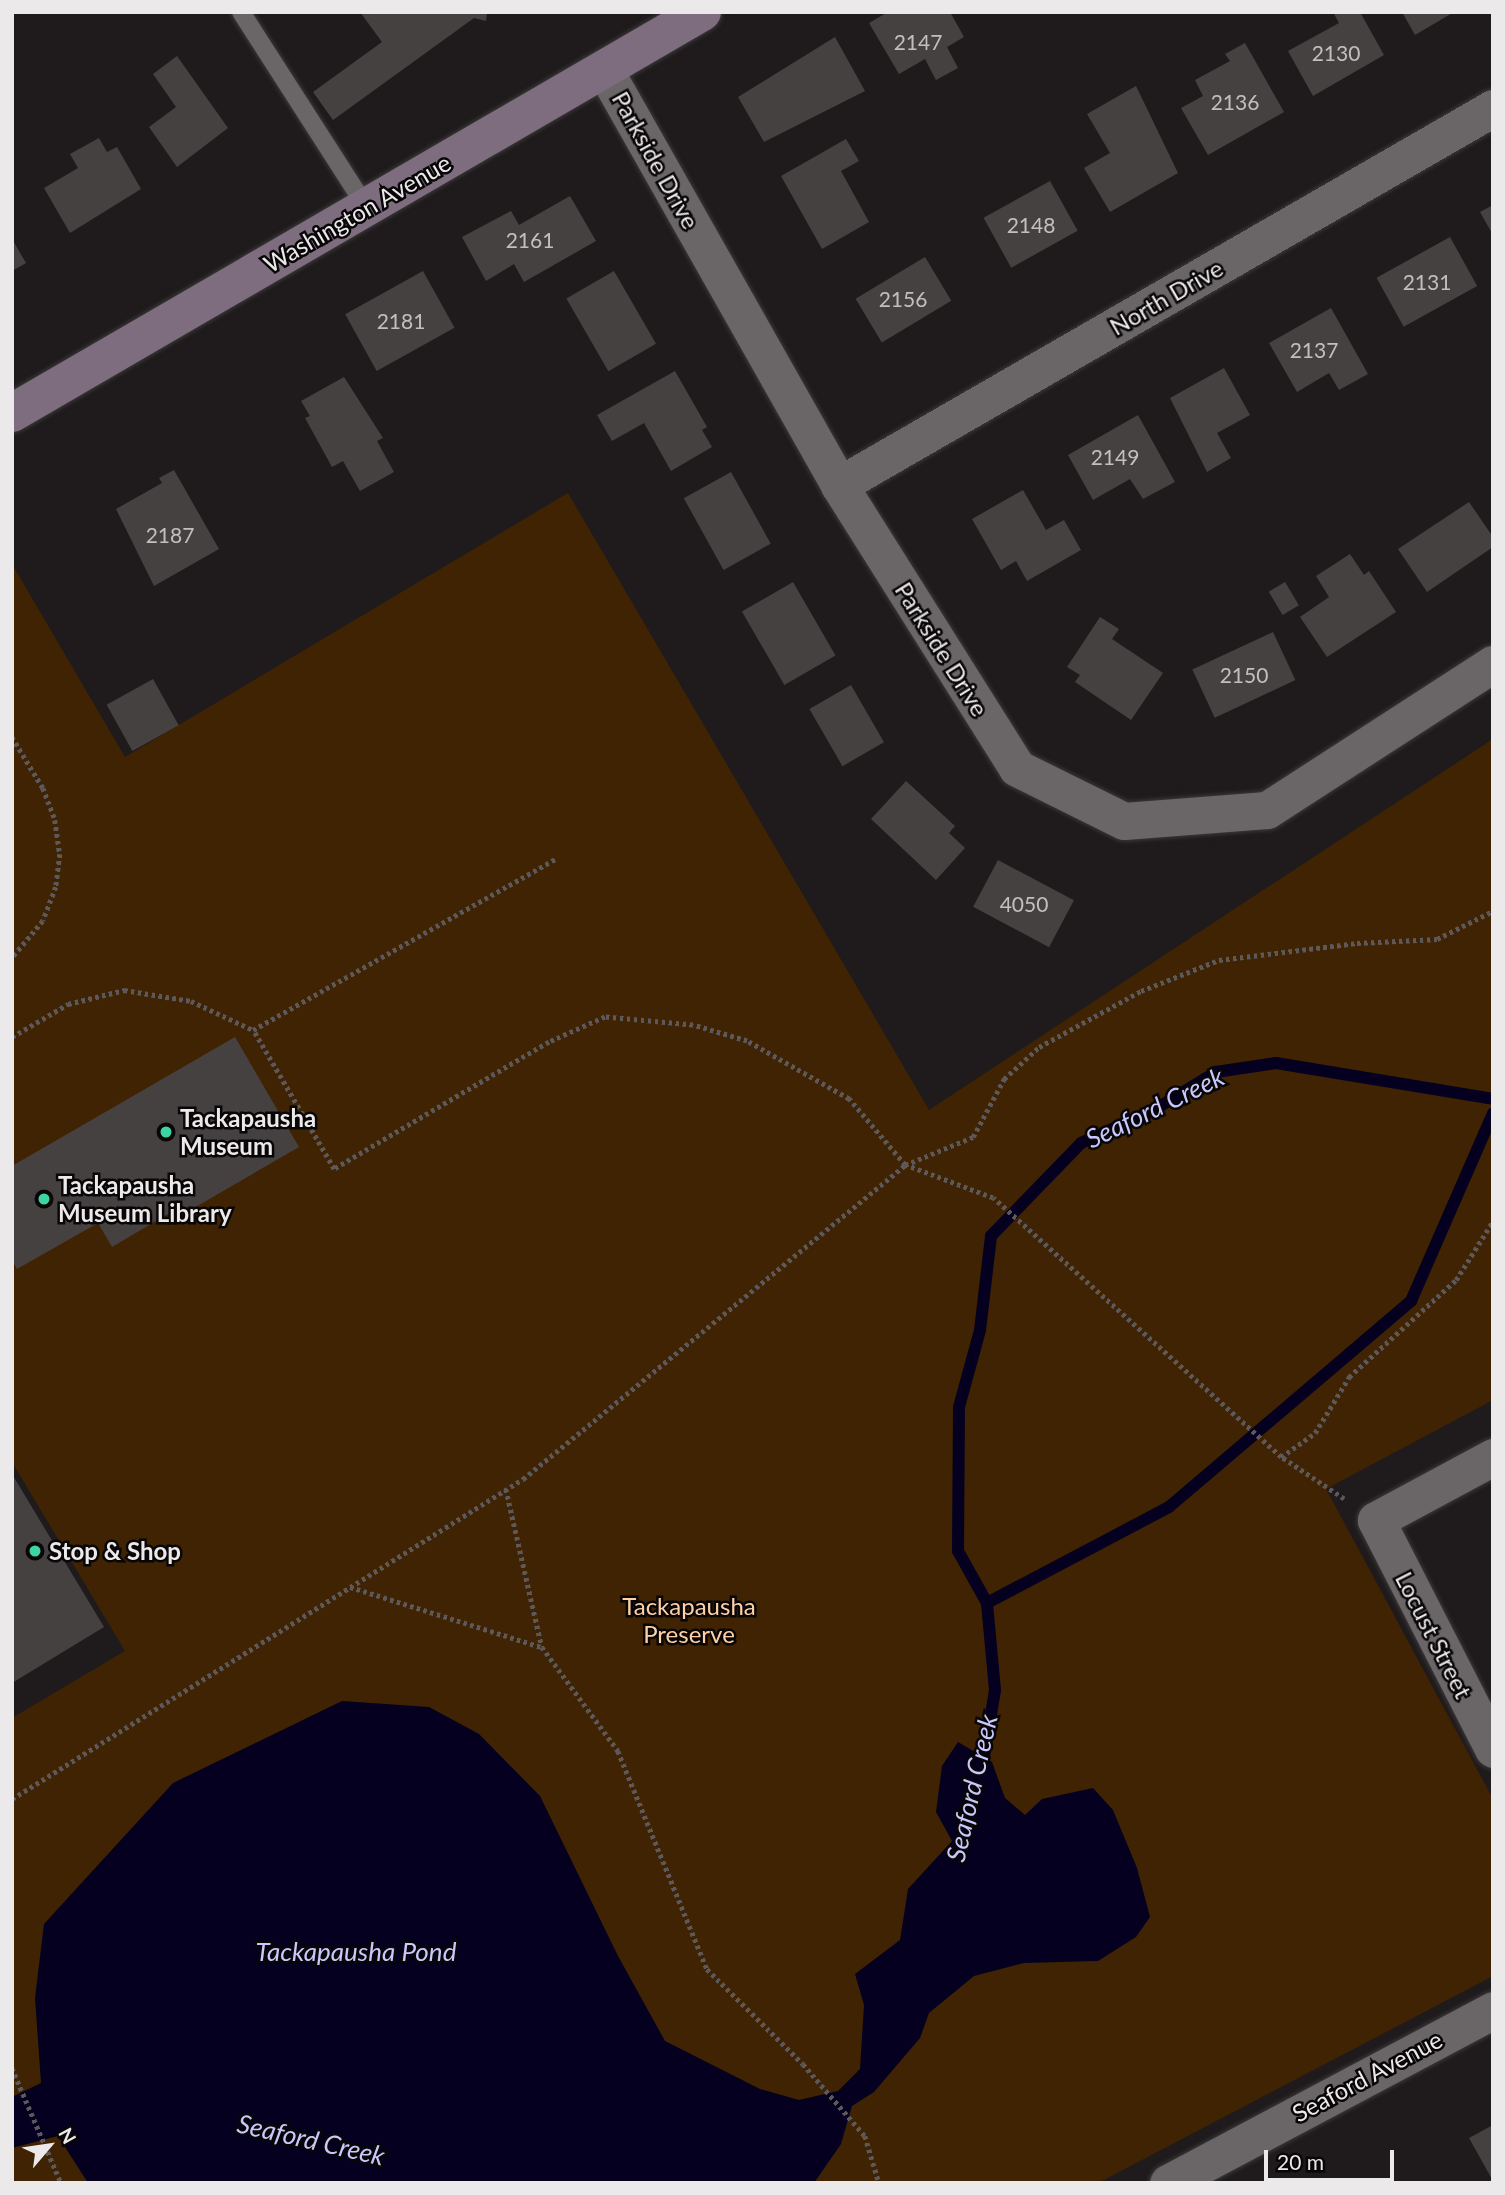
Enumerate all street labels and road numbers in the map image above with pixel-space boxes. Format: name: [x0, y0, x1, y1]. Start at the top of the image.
street label: Parkside Drive: [606, 86, 706, 234]
street label: Washington Avenue: [258, 148, 456, 278]
street label: North Drive: [1104, 253, 1228, 341]
street label: Parkside Drive: [889, 577, 995, 721]
street label: Locust Street: [1390, 1567, 1478, 1703]
street label: Seaford Avenue: [1287, 2024, 1447, 2128]

